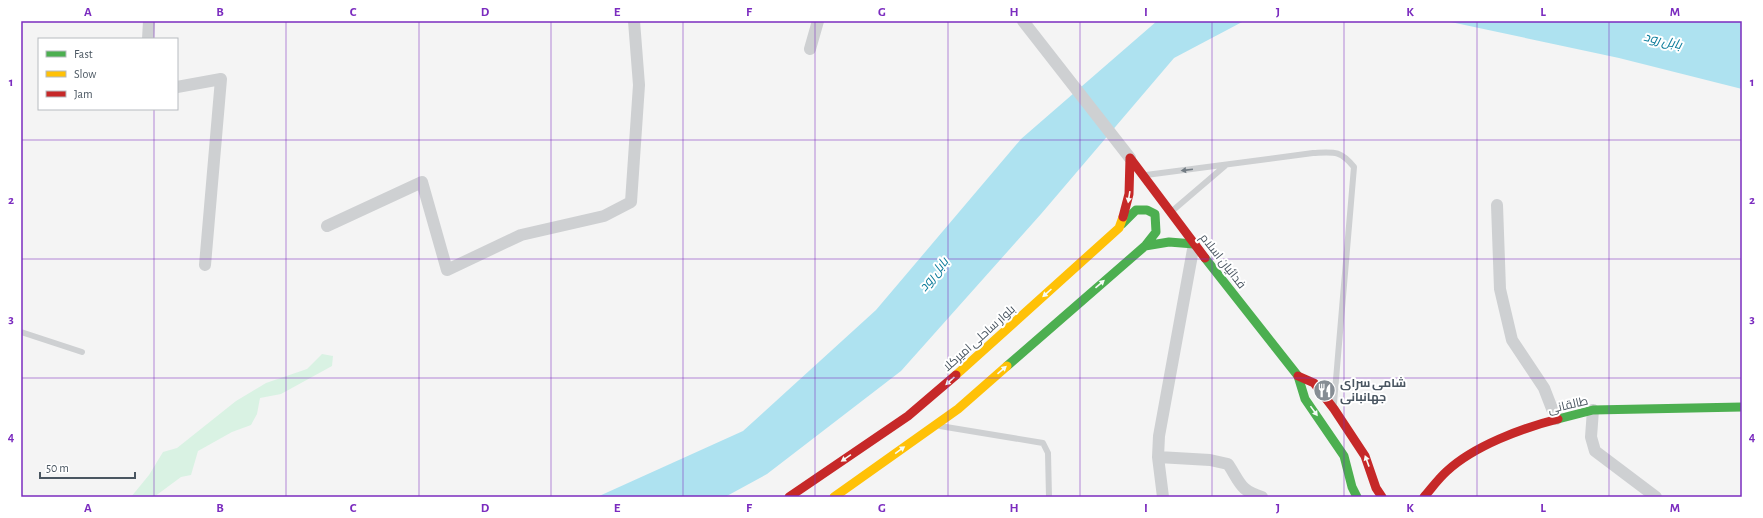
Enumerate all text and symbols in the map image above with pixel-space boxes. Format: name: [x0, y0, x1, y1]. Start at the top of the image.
text: A: [84, 6, 92, 19]
text: B: [216, 6, 224, 19]
text: C: [350, 6, 357, 19]
text: D: [481, 6, 490, 19]
text: E: [614, 6, 621, 19]
text: F: [746, 6, 753, 19]
text: G: [878, 6, 886, 19]
text: H: [1009, 6, 1019, 19]
text: I: [1144, 6, 1148, 19]
text: J: [1276, 6, 1280, 19]
text: K: [1406, 6, 1414, 19]
text: L: [1540, 6, 1546, 19]
text: M: [1670, 6, 1680, 19]
water label: بابل رود: [1642, 31, 1684, 53]
legend: [38, 38, 178, 110]
text: Fast: [74, 48, 93, 60]
text: Slow: [74, 68, 96, 80]
text: 1: [9, 76, 13, 89]
text: 1: [1750, 76, 1754, 89]
text: Jam: [74, 88, 93, 100]
one-way arrow: [1181, 167, 1194, 173]
one-way arrow: [1126, 191, 1132, 203]
text: 2: [8, 194, 14, 207]
text: 2: [1749, 194, 1755, 207]
street label: فدائیان اسلام: [1196, 231, 1248, 292]
water label: بابل رود: [917, 255, 953, 295]
one-way arrow: [1095, 280, 1106, 289]
one-way arrow: [1042, 288, 1051, 297]
street label: بلوار ساحلی امیرکلا: [941, 303, 1018, 374]
text: 3: [8, 313, 14, 326]
text: 3: [1749, 313, 1755, 326]
one-way arrow: [998, 366, 1007, 375]
one-way arrow: [945, 376, 955, 385]
restaurant icon: شامی سرای جهانبانی: [1311, 377, 1337, 403]
place label: شامی سرای جهانبانی: [1340, 377, 1406, 405]
street label: طالقانی: [1547, 395, 1590, 416]
one-way arrow: [1310, 406, 1318, 417]
text: 4: [8, 431, 15, 444]
text: 4: [1749, 431, 1756, 444]
one-way arrow: [895, 446, 906, 454]
scale bar: [40, 454, 135, 480]
one-way arrow: [841, 454, 851, 462]
one-way arrow: [1364, 455, 1370, 467]
text: 50 m: [46, 462, 69, 474]
text: A: [84, 502, 92, 515]
text: B: [216, 502, 224, 515]
text: C: [350, 502, 357, 515]
text: D: [481, 502, 490, 515]
text: E: [614, 502, 621, 515]
text: F: [746, 502, 753, 515]
text: G: [878, 502, 886, 515]
text: H: [1009, 502, 1019, 515]
text: I: [1144, 502, 1148, 515]
text: J: [1276, 502, 1280, 515]
text: K: [1406, 502, 1414, 515]
text: L: [1540, 502, 1546, 515]
text: M: [1670, 502, 1680, 515]

